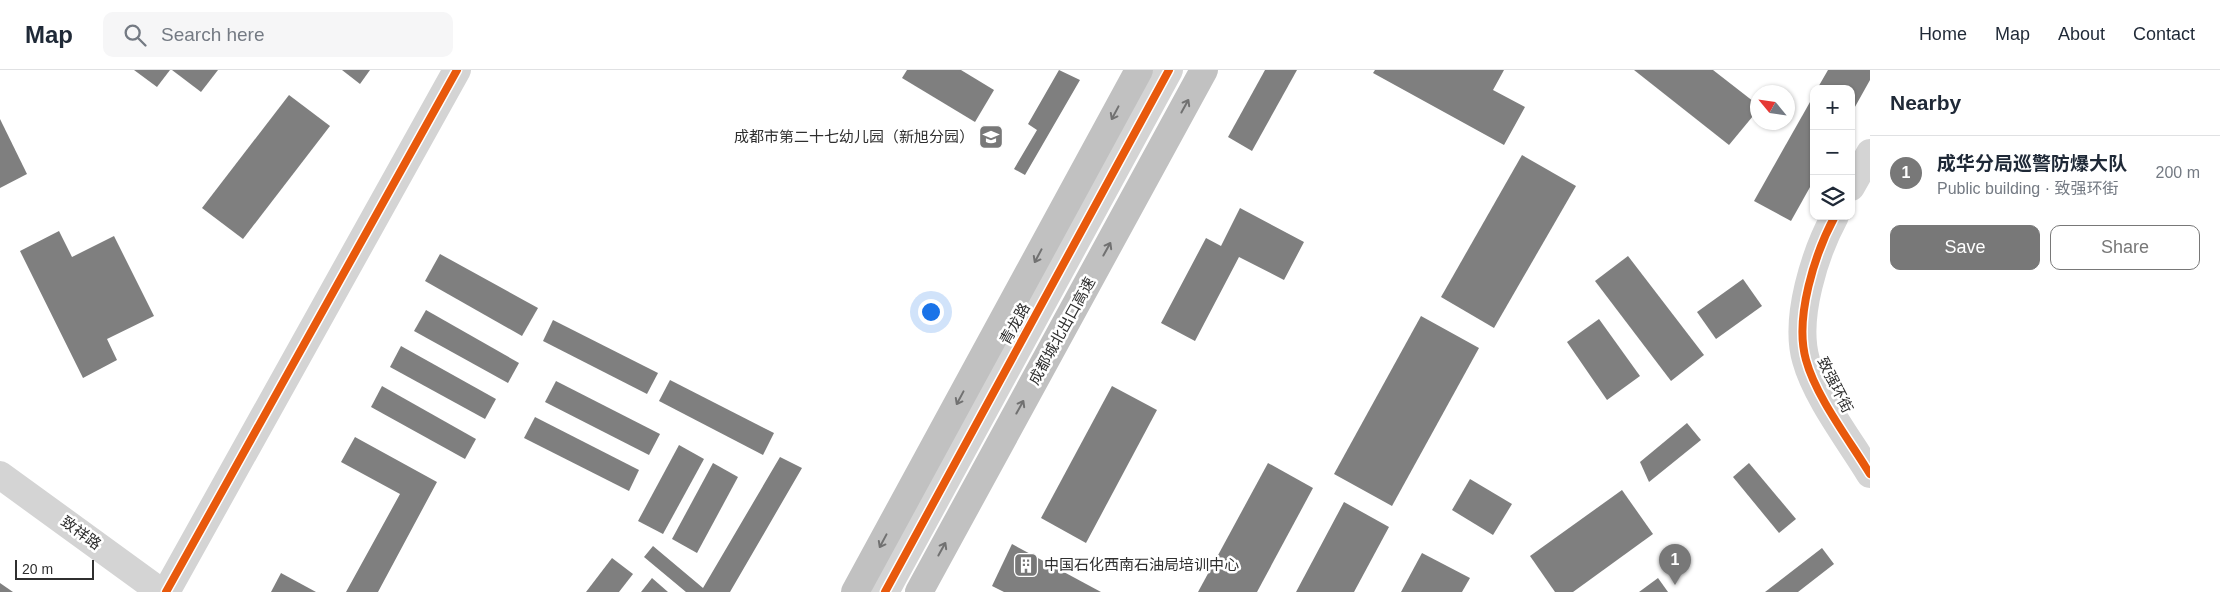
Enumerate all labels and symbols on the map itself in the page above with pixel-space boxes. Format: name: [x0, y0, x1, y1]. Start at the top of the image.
north arrow: [1750, 85, 1795, 130]
one-way arrow: [1180, 100, 1190, 114]
one-way arrow: [1110, 105, 1120, 120]
school or university icon: 成都市第二十七幼儿园（新旭分园）: [978, 124, 1004, 150]
place label: 成都市第二十七幼儿园（新旭分园）: [734, 128, 974, 145]
one-way arrow: [1102, 242, 1112, 256]
one-way arrow: [1033, 248, 1043, 263]
street label: 成都城北出口高速: [1025, 274, 1098, 387]
your location: [918, 299, 944, 325]
street label: 青龙路: [996, 300, 1033, 348]
street label: 致强环街: [1814, 354, 1857, 415]
one-way arrow: [955, 391, 965, 405]
one-way arrow: [1015, 399, 1025, 414]
street label: 致祥路: [58, 512, 104, 553]
one-way arrow: [878, 534, 888, 549]
one-way arrow: [937, 542, 947, 557]
pin: 1: [1659, 544, 1691, 585]
building icon: 中国石化西南石油局培训中心: [1013, 552, 1039, 578]
place label: 中国石化西南石油局培训中心: [1044, 556, 1239, 573]
scale bar: [15, 557, 94, 580]

